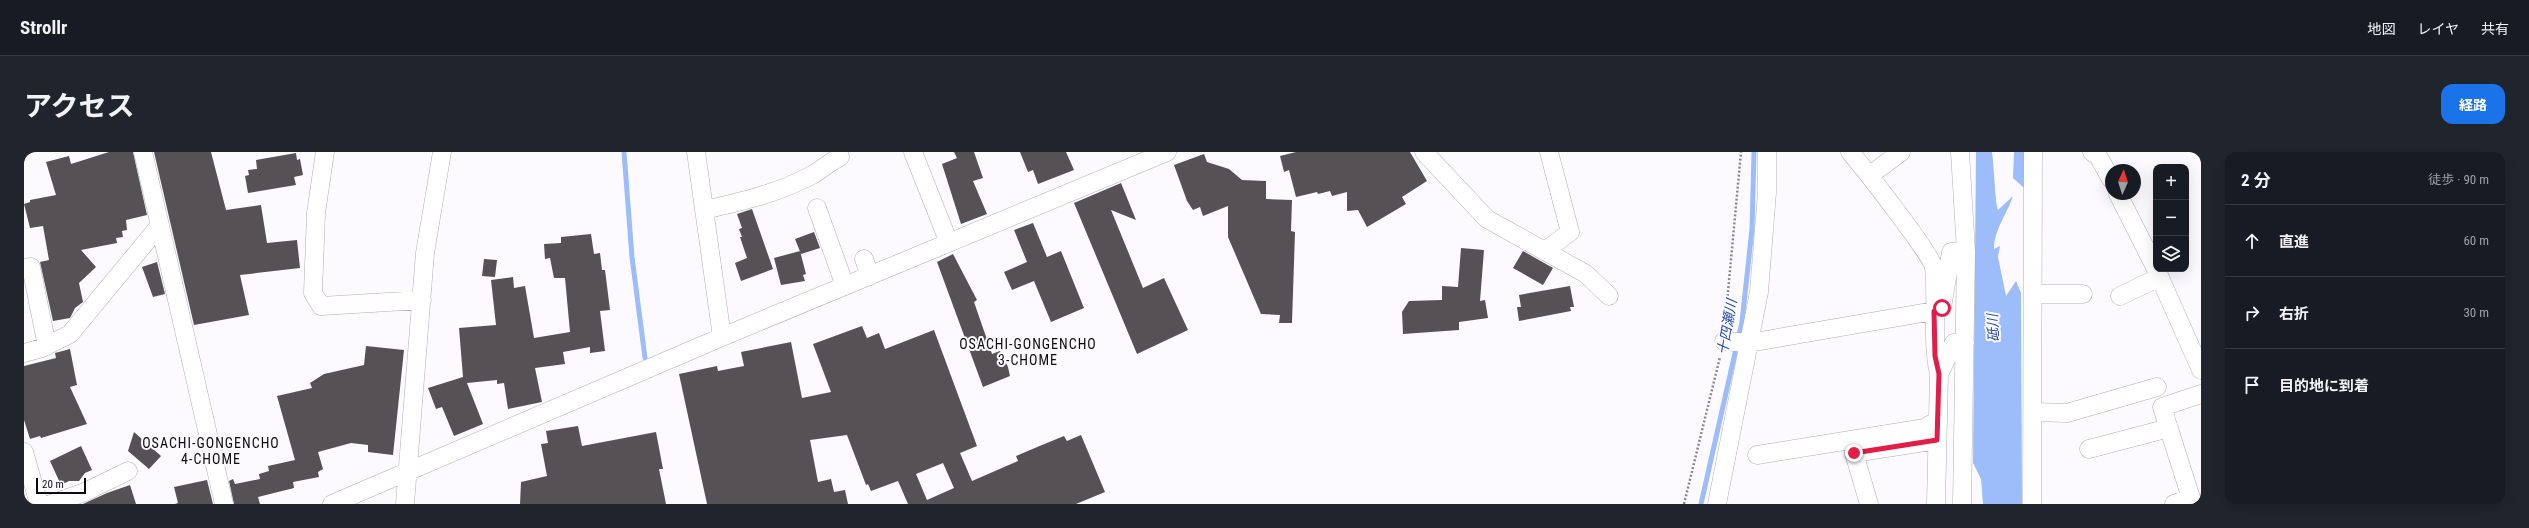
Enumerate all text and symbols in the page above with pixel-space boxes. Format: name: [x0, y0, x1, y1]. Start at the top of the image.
text: Strollr: [20, 16, 67, 39]
text: 地図: [2367, 21, 2395, 37]
text: レイヤ: [2417, 21, 2459, 37]
text: 共有: [2481, 21, 2509, 37]
button: 経路: [2441, 84, 2505, 124]
text: アクセス: [24, 90, 135, 123]
north arrow: [2105, 164, 2141, 200]
map controls: [2153, 164, 2189, 272]
button: +: [2153, 164, 2189, 200]
text: 2 分: [2241, 170, 2271, 190]
text: 徒歩 · 90 m: [2428, 172, 2489, 187]
button: −: [2153, 200, 2189, 236]
icon: ahead: [2241, 230, 2263, 252]
text: 直進: [2279, 233, 2309, 251]
text: 60 m: [2463, 233, 2489, 248]
button: layers: [2153, 236, 2189, 272]
water label: 十四瀬川: [1714, 296, 1740, 356]
route start: [1933, 299, 1951, 317]
icon: right: [2241, 302, 2263, 324]
text: 右折: [2279, 305, 2309, 323]
text: 30 m: [2463, 305, 2489, 320]
water label: 砥川: [1984, 312, 2002, 342]
district label: OSACHI-GONGENCHO 3-CHOME: [959, 336, 1097, 368]
icon: arrive: [2241, 374, 2263, 396]
text: 目的地に到着: [2279, 377, 2369, 395]
district label: OSACHI-GONGENCHO 4-CHOME: [142, 435, 280, 467]
route end: [1845, 444, 1863, 462]
scale bar: [36, 476, 86, 495]
text: 20 m: [42, 478, 64, 491]

